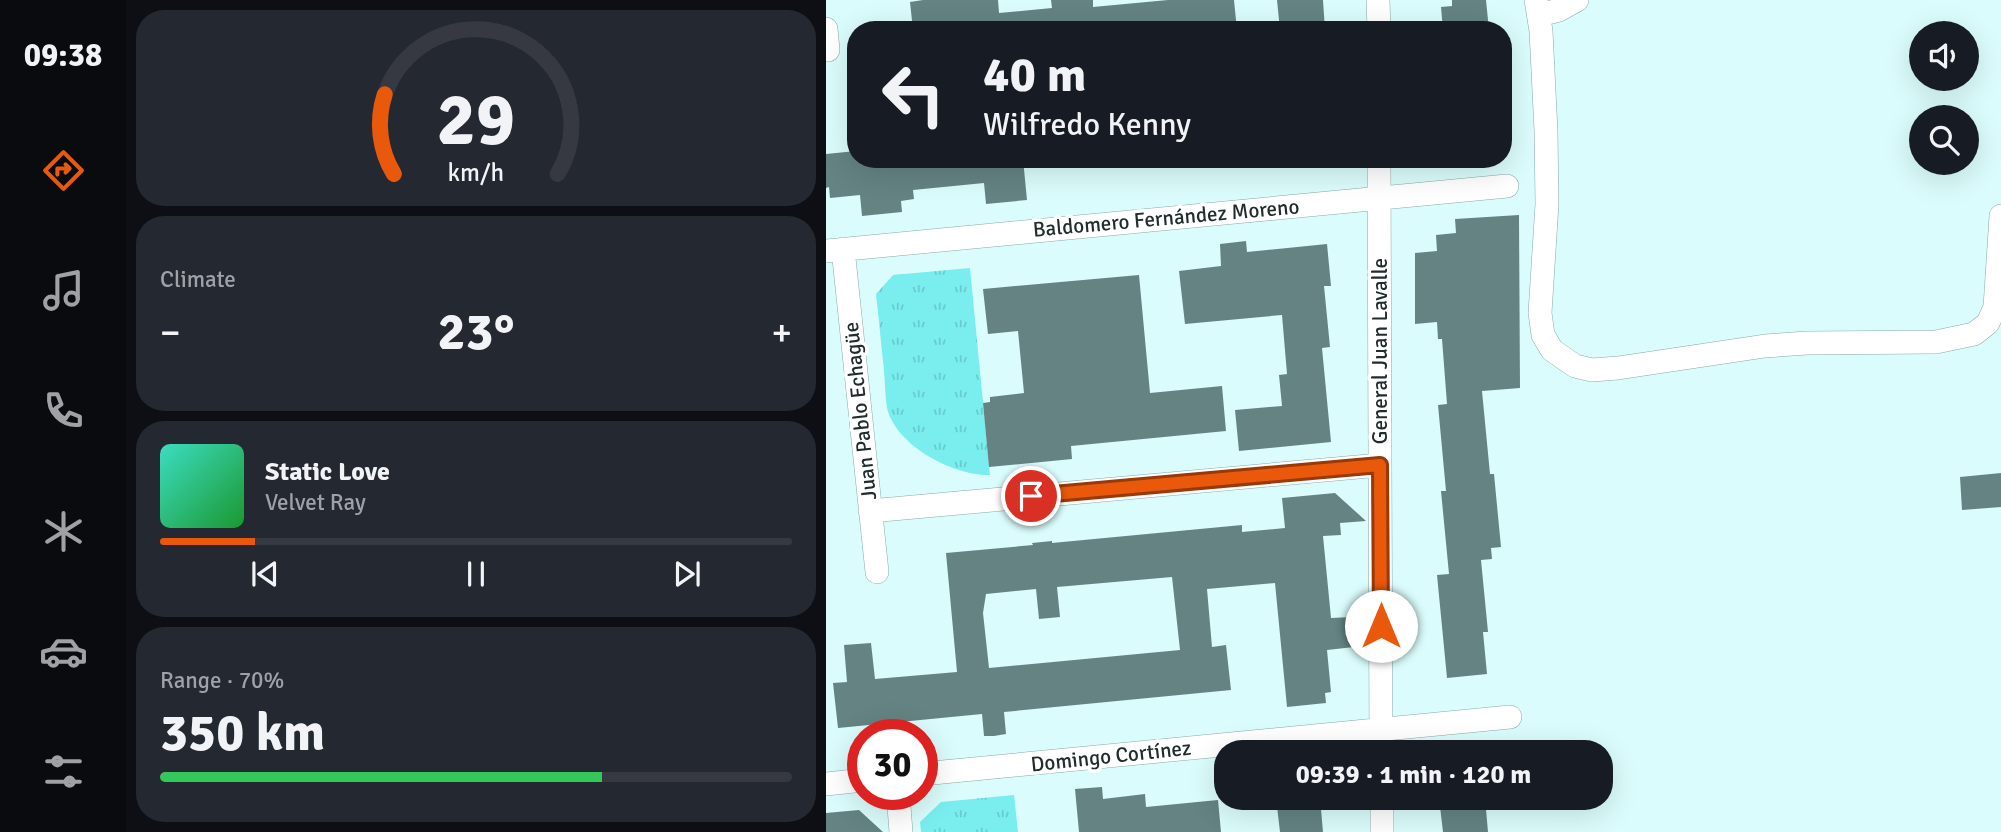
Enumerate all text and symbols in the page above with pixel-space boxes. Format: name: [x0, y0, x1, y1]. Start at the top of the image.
map controls: [1909, 21, 1979, 175]
button: sound: [1909, 21, 1979, 91]
text: 09:38: [24, 36, 102, 75]
text: 40 m: [983, 45, 1086, 105]
icon: left: [868, 49, 959, 140]
text: 29: [437, 76, 515, 165]
text: Wilfredo Kenny: [983, 105, 1191, 144]
button: search: [1909, 105, 1979, 175]
icon: directions: [39, 146, 88, 195]
text: km/h: [448, 157, 504, 188]
street label: Baldomero Fernández Moreno: [1032, 193, 1300, 243]
street label: General Juan Lavalle: [1367, 258, 1393, 444]
text: Climate: [160, 265, 236, 294]
icon: music: [39, 266, 88, 315]
text: 23°: [438, 300, 514, 364]
text: −: [160, 309, 181, 356]
text: +: [771, 309, 792, 356]
street label: Juan Pablo Echagüe: [838, 321, 882, 501]
icon: phone: [39, 386, 88, 435]
text: Static Love: [265, 456, 390, 488]
pin: [1001, 466, 1061, 526]
icon: arrive: [1012, 477, 1050, 515]
text: Velvet Ray: [265, 488, 366, 517]
icon: climate: [39, 507, 88, 556]
icon: previous: [246, 555, 284, 593]
icon: pause: [457, 555, 495, 593]
icon: next: [668, 555, 706, 593]
position arrow: [1344, 589, 1418, 663]
icon: car: [39, 627, 88, 676]
text: Range · 70%: [160, 666, 284, 695]
text: 350 km: [160, 701, 325, 765]
speed limit sign: 30: [847, 719, 938, 810]
street label: Domingo Cortínez: [1029, 735, 1193, 777]
icon: filters: [39, 747, 88, 796]
text: 09:39 · 1 min · 120 m: [1296, 759, 1531, 791]

